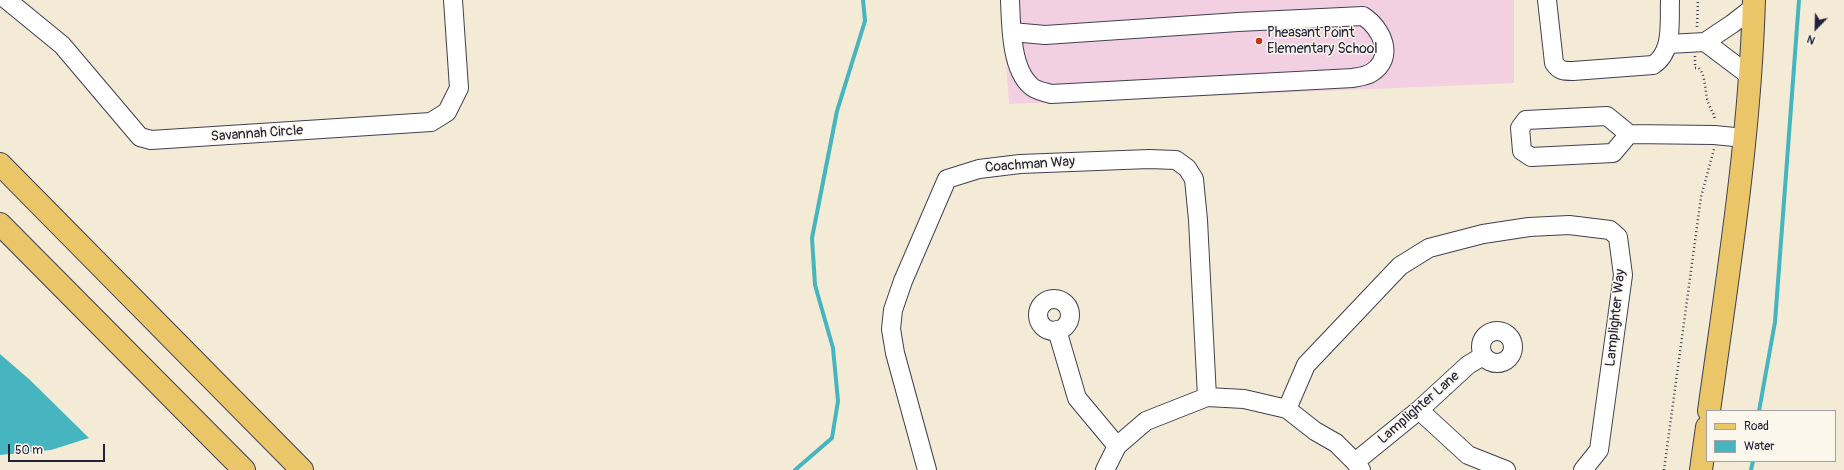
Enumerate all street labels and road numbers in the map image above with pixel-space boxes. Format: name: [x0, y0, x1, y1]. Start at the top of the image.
street label: Savannah Circle: [210, 122, 304, 146]
street label: Coachman Way: [984, 153, 1076, 177]
street label: Lamplighter Way: [1603, 268, 1629, 368]
street label: Lamplighter Lane: [1375, 368, 1463, 448]

